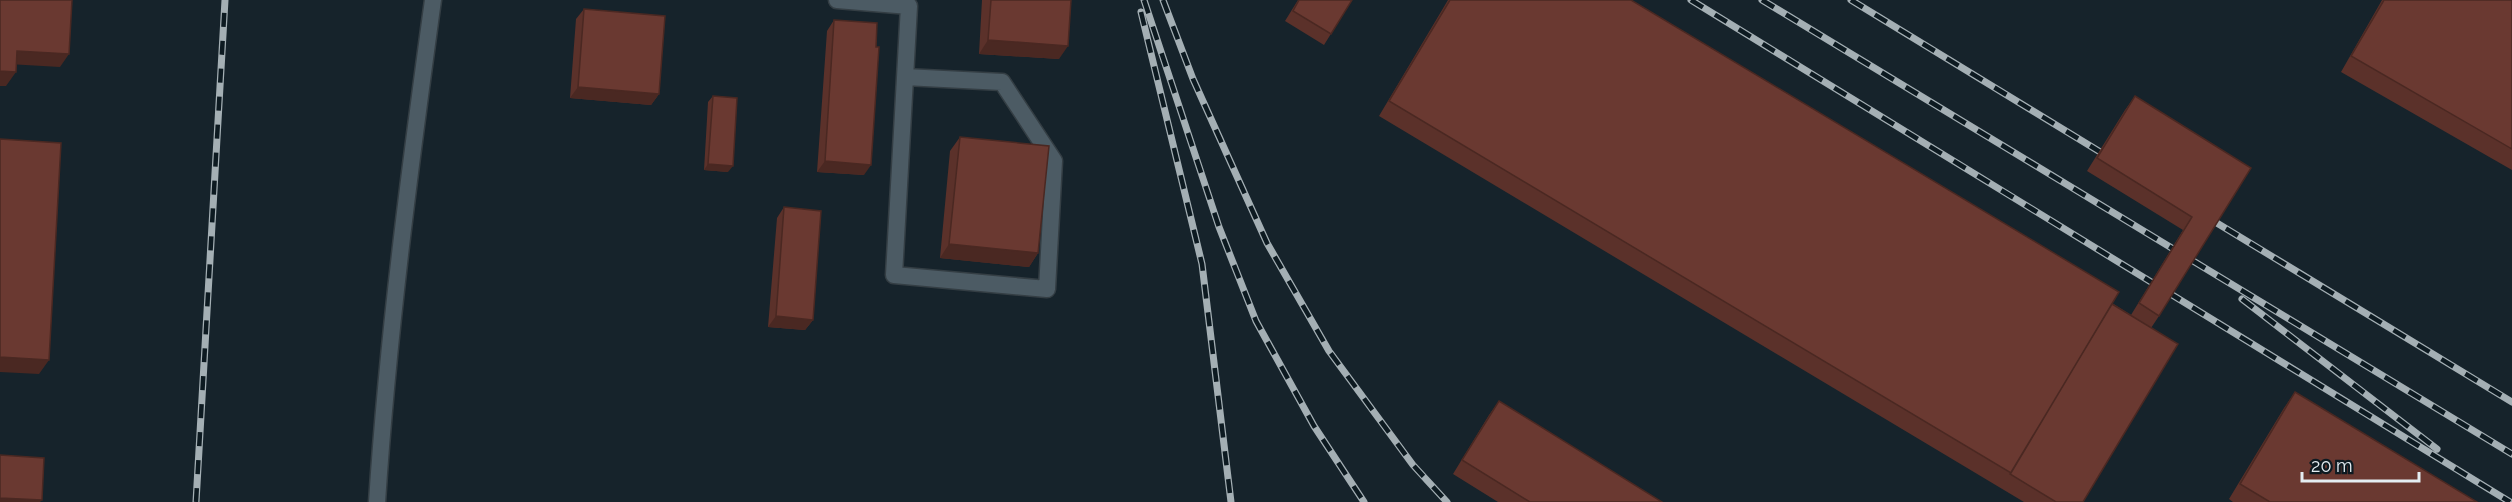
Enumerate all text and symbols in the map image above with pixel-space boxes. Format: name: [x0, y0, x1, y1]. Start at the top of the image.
scale bar: [2302, 445, 2419, 483]
text: 20 m: [2311, 455, 2353, 476]

